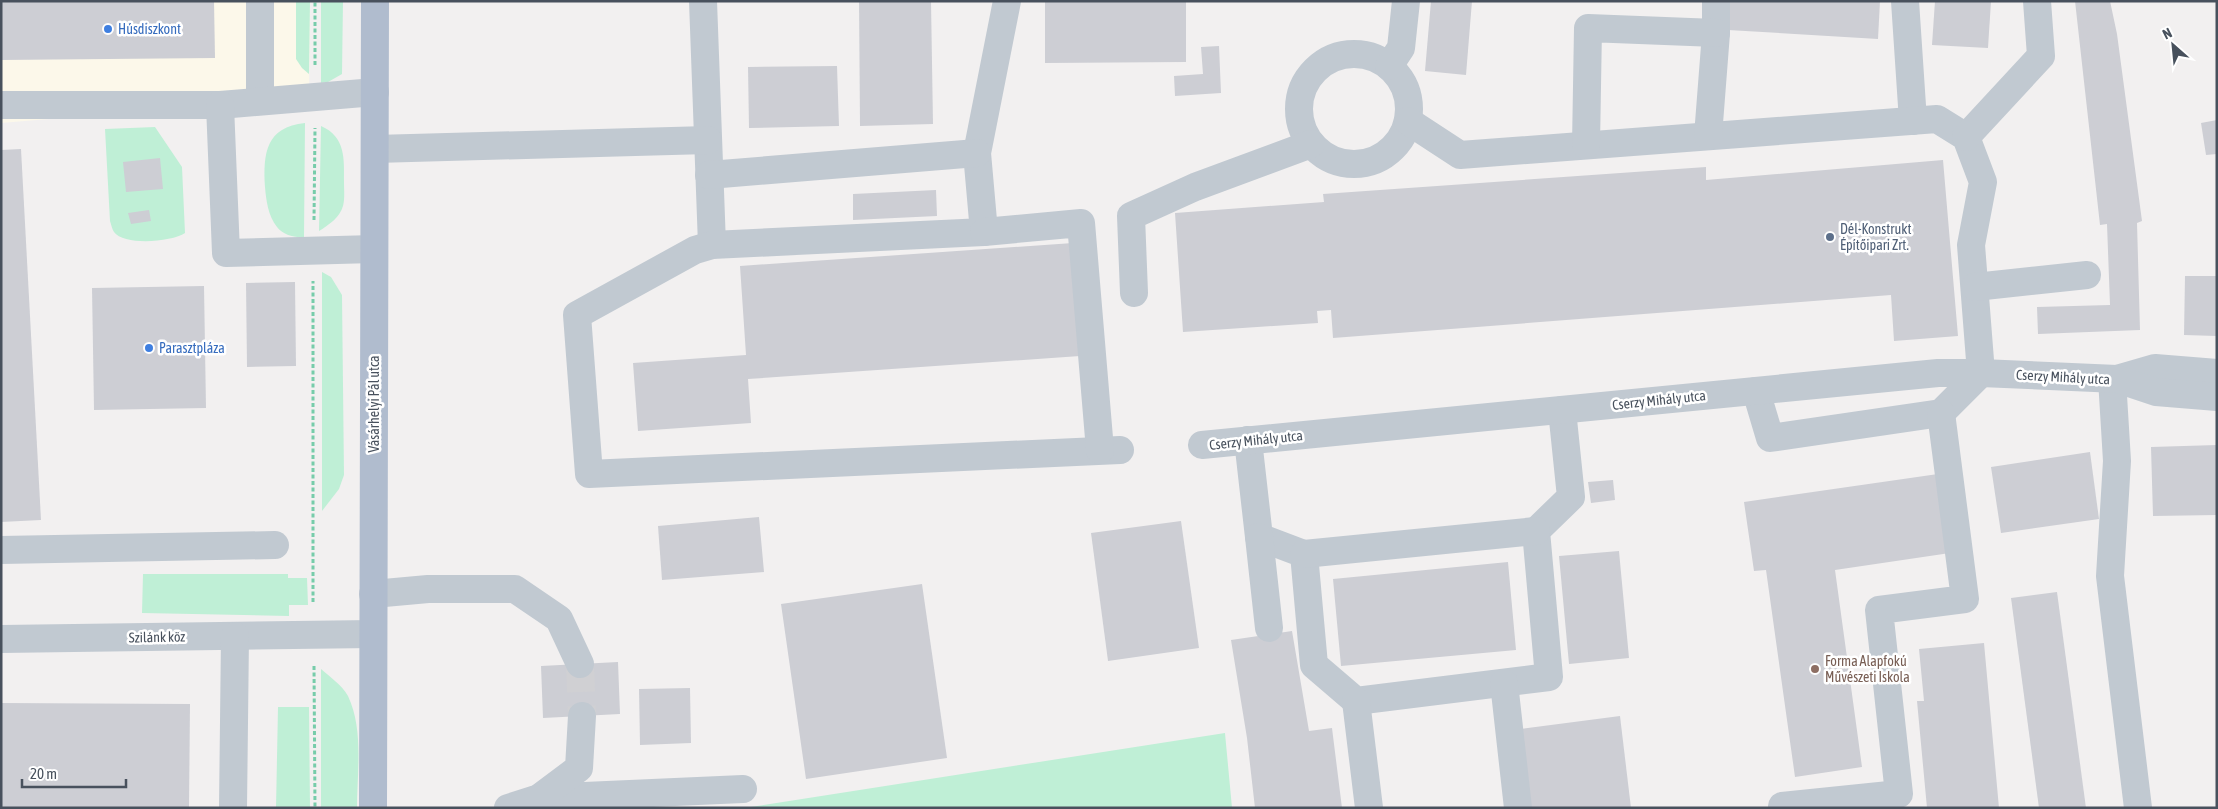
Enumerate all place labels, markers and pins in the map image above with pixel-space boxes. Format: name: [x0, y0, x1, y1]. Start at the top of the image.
place label: Húsdiszkont: [118, 21, 181, 37]
marker: Húsdiszkont: [102, 23, 114, 35]
place label: Dél-Konstrukt Építőipari Zrt.: [1840, 221, 1911, 253]
marker: Dél-Konstrukt Építőipari Zrt.: [1824, 231, 1836, 243]
place label: Parasztpláza: [159, 340, 225, 356]
marker: Parasztpláza: [143, 342, 155, 354]
place label: Forma Alapfokú Művészeti Iskola: [1825, 653, 1910, 685]
marker: Forma Alapfokú Művészeti Iskola: [1809, 663, 1821, 675]

